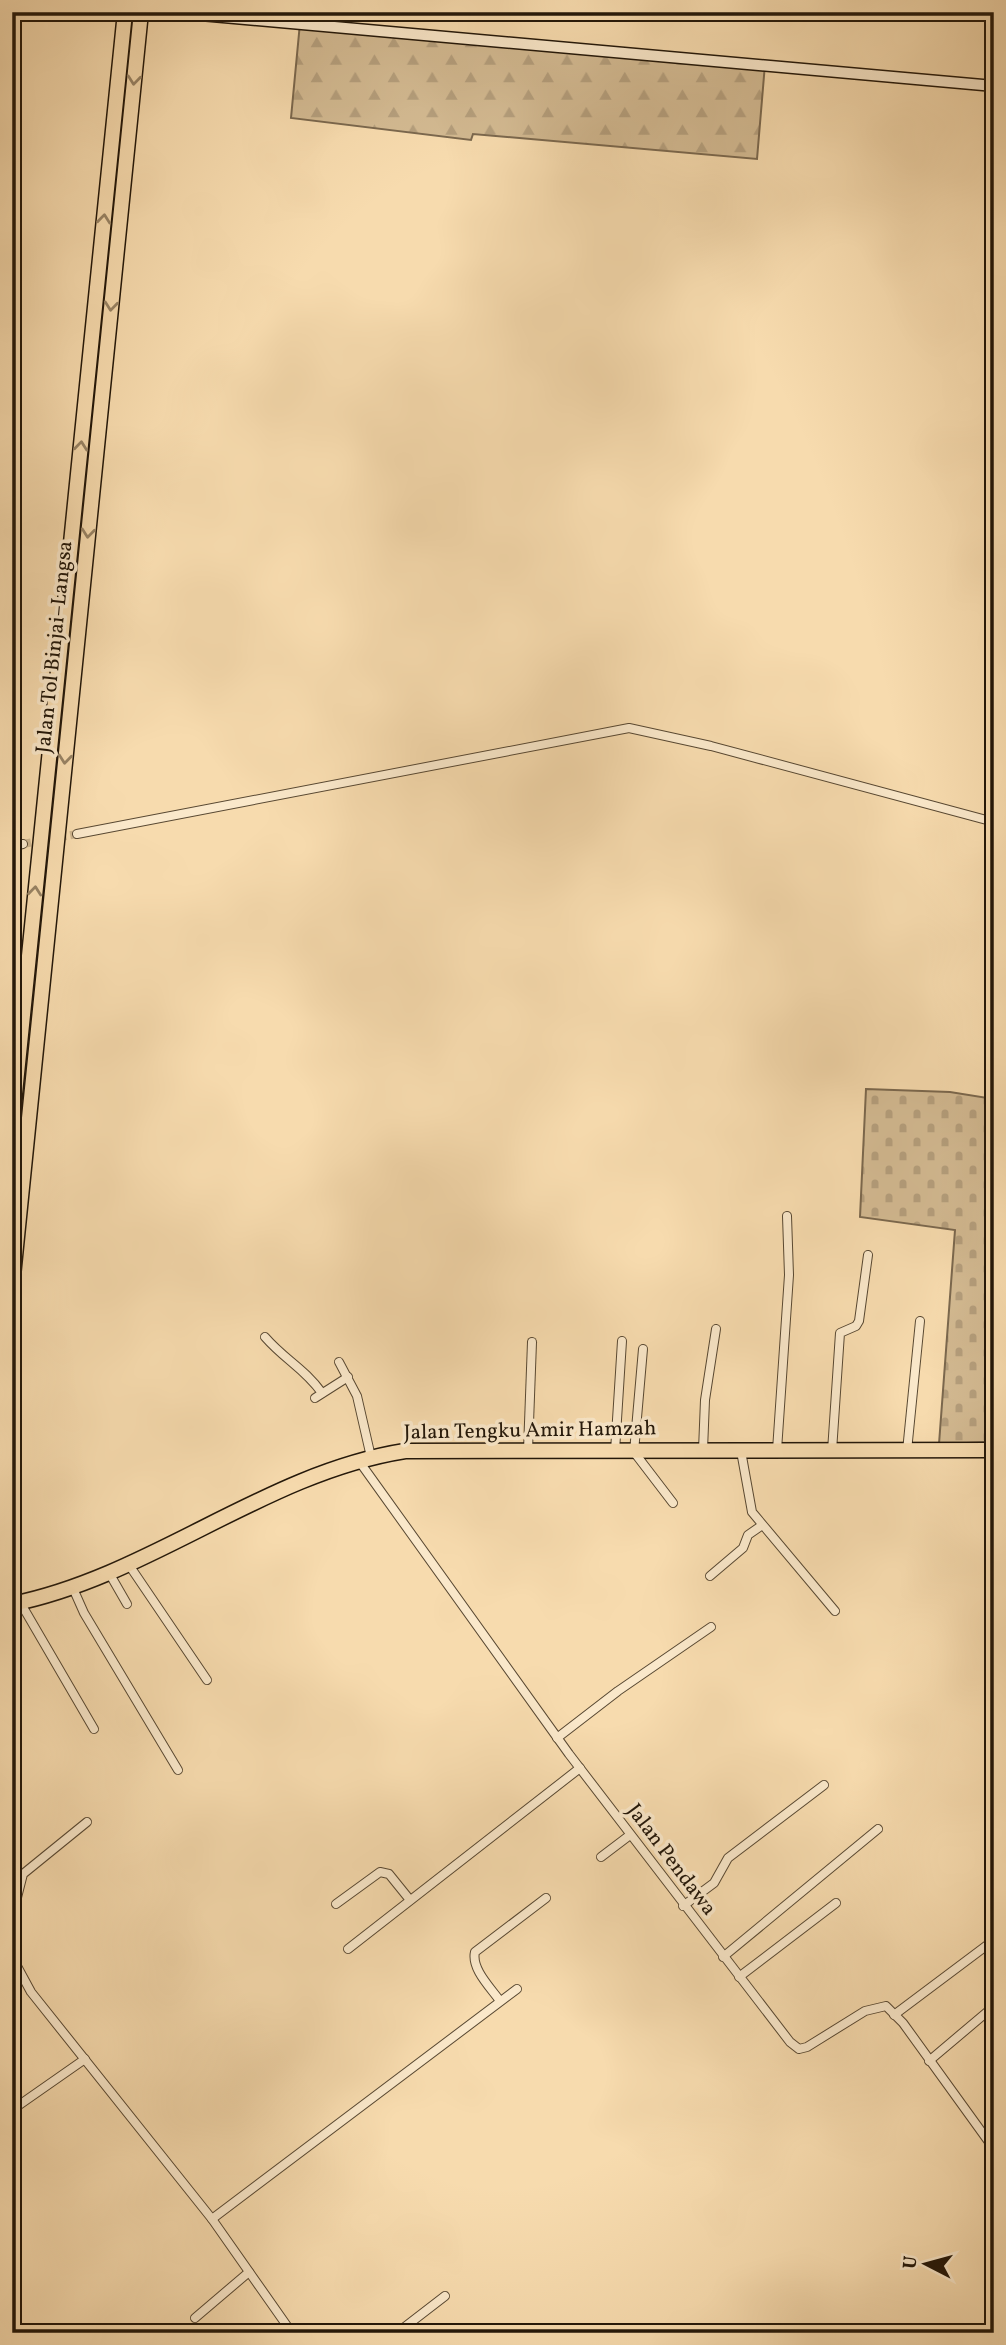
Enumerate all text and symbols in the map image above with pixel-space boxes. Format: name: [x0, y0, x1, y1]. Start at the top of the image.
one-way arrow: [127, 75, 142, 86]
one-way arrow: [96, 214, 111, 225]
one-way arrow: [104, 301, 119, 312]
one-way arrow: [73, 440, 88, 451]
one-way arrow: [81, 528, 96, 539]
street label: Jalan Tol Binjai–Langsa: [29, 539, 81, 755]
one-way arrow: [58, 754, 73, 765]
one-way arrow: [28, 886, 43, 897]
street label: Jalan Tengku Amir Hamzah: [403, 1414, 657, 1448]
street label: Jalan Pendawa: [619, 1798, 723, 1922]
north arrow: [890, 2230, 960, 2300]
text: U: [897, 2255, 925, 2270]

